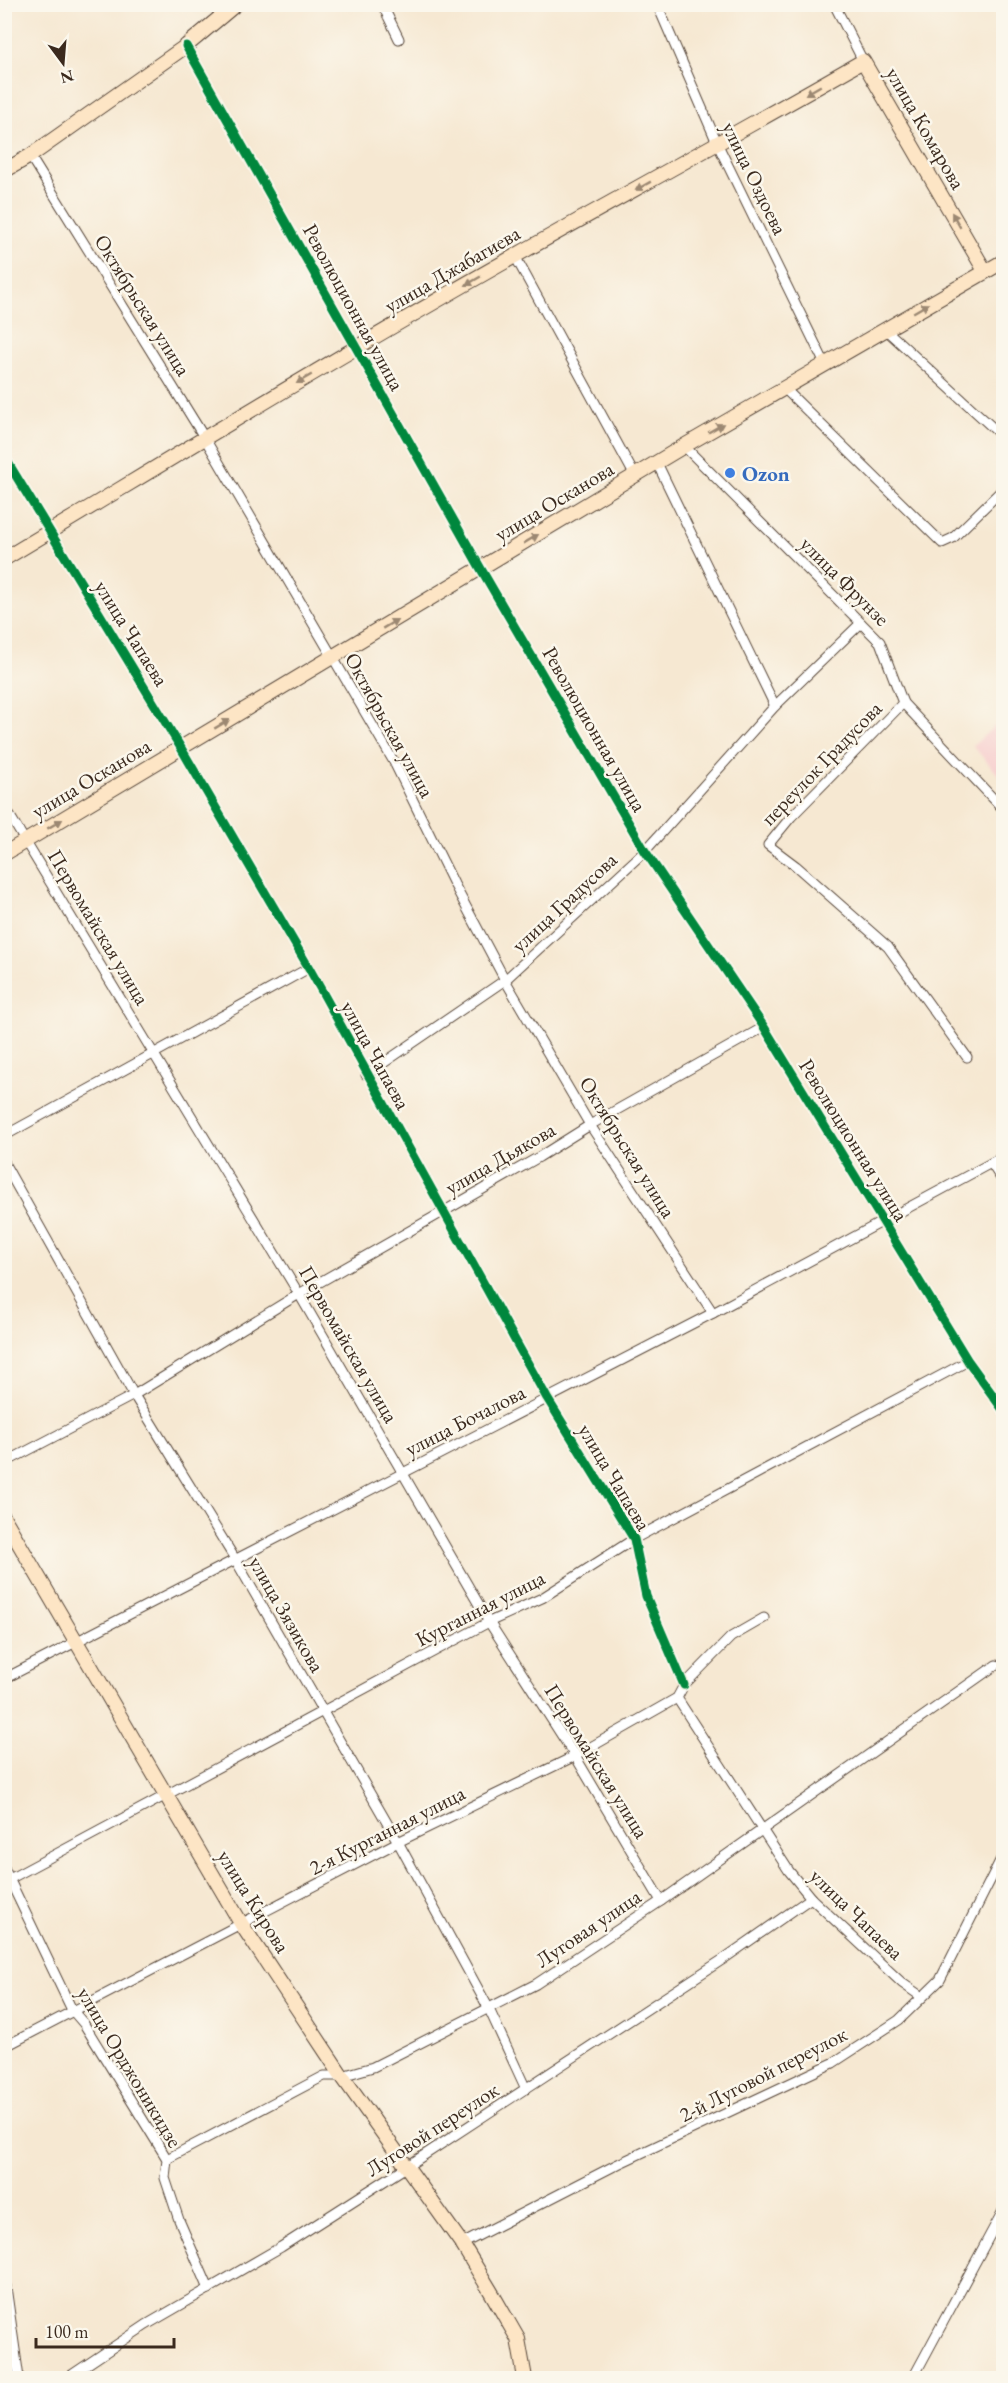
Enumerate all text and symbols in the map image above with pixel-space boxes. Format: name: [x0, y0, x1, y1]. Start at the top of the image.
north arrow: [33, 33, 93, 93]
street label: улица Комарова: [880, 62, 972, 195]
text: N: [58, 65, 76, 89]
one-way arrow: [804, 85, 821, 95]
street label: улица Оздоева: [716, 117, 794, 239]
one-way arrow: [634, 181, 651, 191]
one-way arrow: [951, 212, 961, 229]
street label: Революционная улица: [297, 219, 411, 396]
street label: улица Джабагиева: [379, 219, 525, 319]
street label: Октябрьская улица: [89, 229, 198, 381]
one-way arrow: [464, 275, 481, 285]
one-way arrow: [912, 303, 929, 313]
one-way arrow: [296, 373, 312, 384]
one-way arrow: [708, 423, 725, 433]
street label: улица Осканова: [490, 455, 619, 547]
place label: Ozon: [742, 460, 790, 487]
marker: Ozon: [723, 466, 737, 480]
street label: улица Фрунзе: [794, 530, 896, 632]
one-way arrow: [523, 534, 539, 545]
street label: улица Чапаева: [89, 575, 176, 692]
one-way arrow: [382, 618, 398, 629]
street label: Революционная улица: [537, 641, 654, 817]
street label: Октябрьская улица: [339, 648, 441, 803]
street label: переулок Градусова: [755, 695, 888, 831]
one-way arrow: [214, 718, 230, 729]
street label: улица Осканова: [27, 732, 156, 824]
one-way arrow: [47, 818, 63, 829]
street label: Первомайская улица: [42, 844, 156, 1010]
street label: улица Градусова: [505, 846, 623, 958]
street label: улица Чапаева: [335, 996, 417, 1115]
street label: Революционная улица: [793, 1054, 915, 1227]
street label: Октябрьская улица: [574, 1071, 683, 1223]
street label: улица Дьякова: [440, 1115, 561, 1200]
street label: Первомайская улица: [293, 1261, 405, 1428]
street label: улица Бочалова: [400, 1378, 530, 1462]
street label: улица Чапаева: [572, 1418, 658, 1536]
street label: улица Зязикова: [243, 1551, 331, 1677]
street label: Курганная улица: [411, 1563, 550, 1652]
street label: Первомайская улица: [539, 1679, 656, 1844]
street label: 2-я Курганная улица: [305, 1779, 470, 1881]
street label: улица Кирова: [212, 1844, 297, 1958]
street label: улица Чапаева: [804, 1863, 910, 1966]
street label: Луговая улица: [530, 1882, 647, 1973]
street label: улица Орджоникидзе: [71, 1982, 189, 2152]
street label: 2-й Луговой переулок: [675, 2020, 851, 2128]
street label: Луговой переулок: [360, 2076, 504, 2182]
scale bar: [36, 2311, 174, 2349]
text: 100 m: [45, 2320, 89, 2343]

